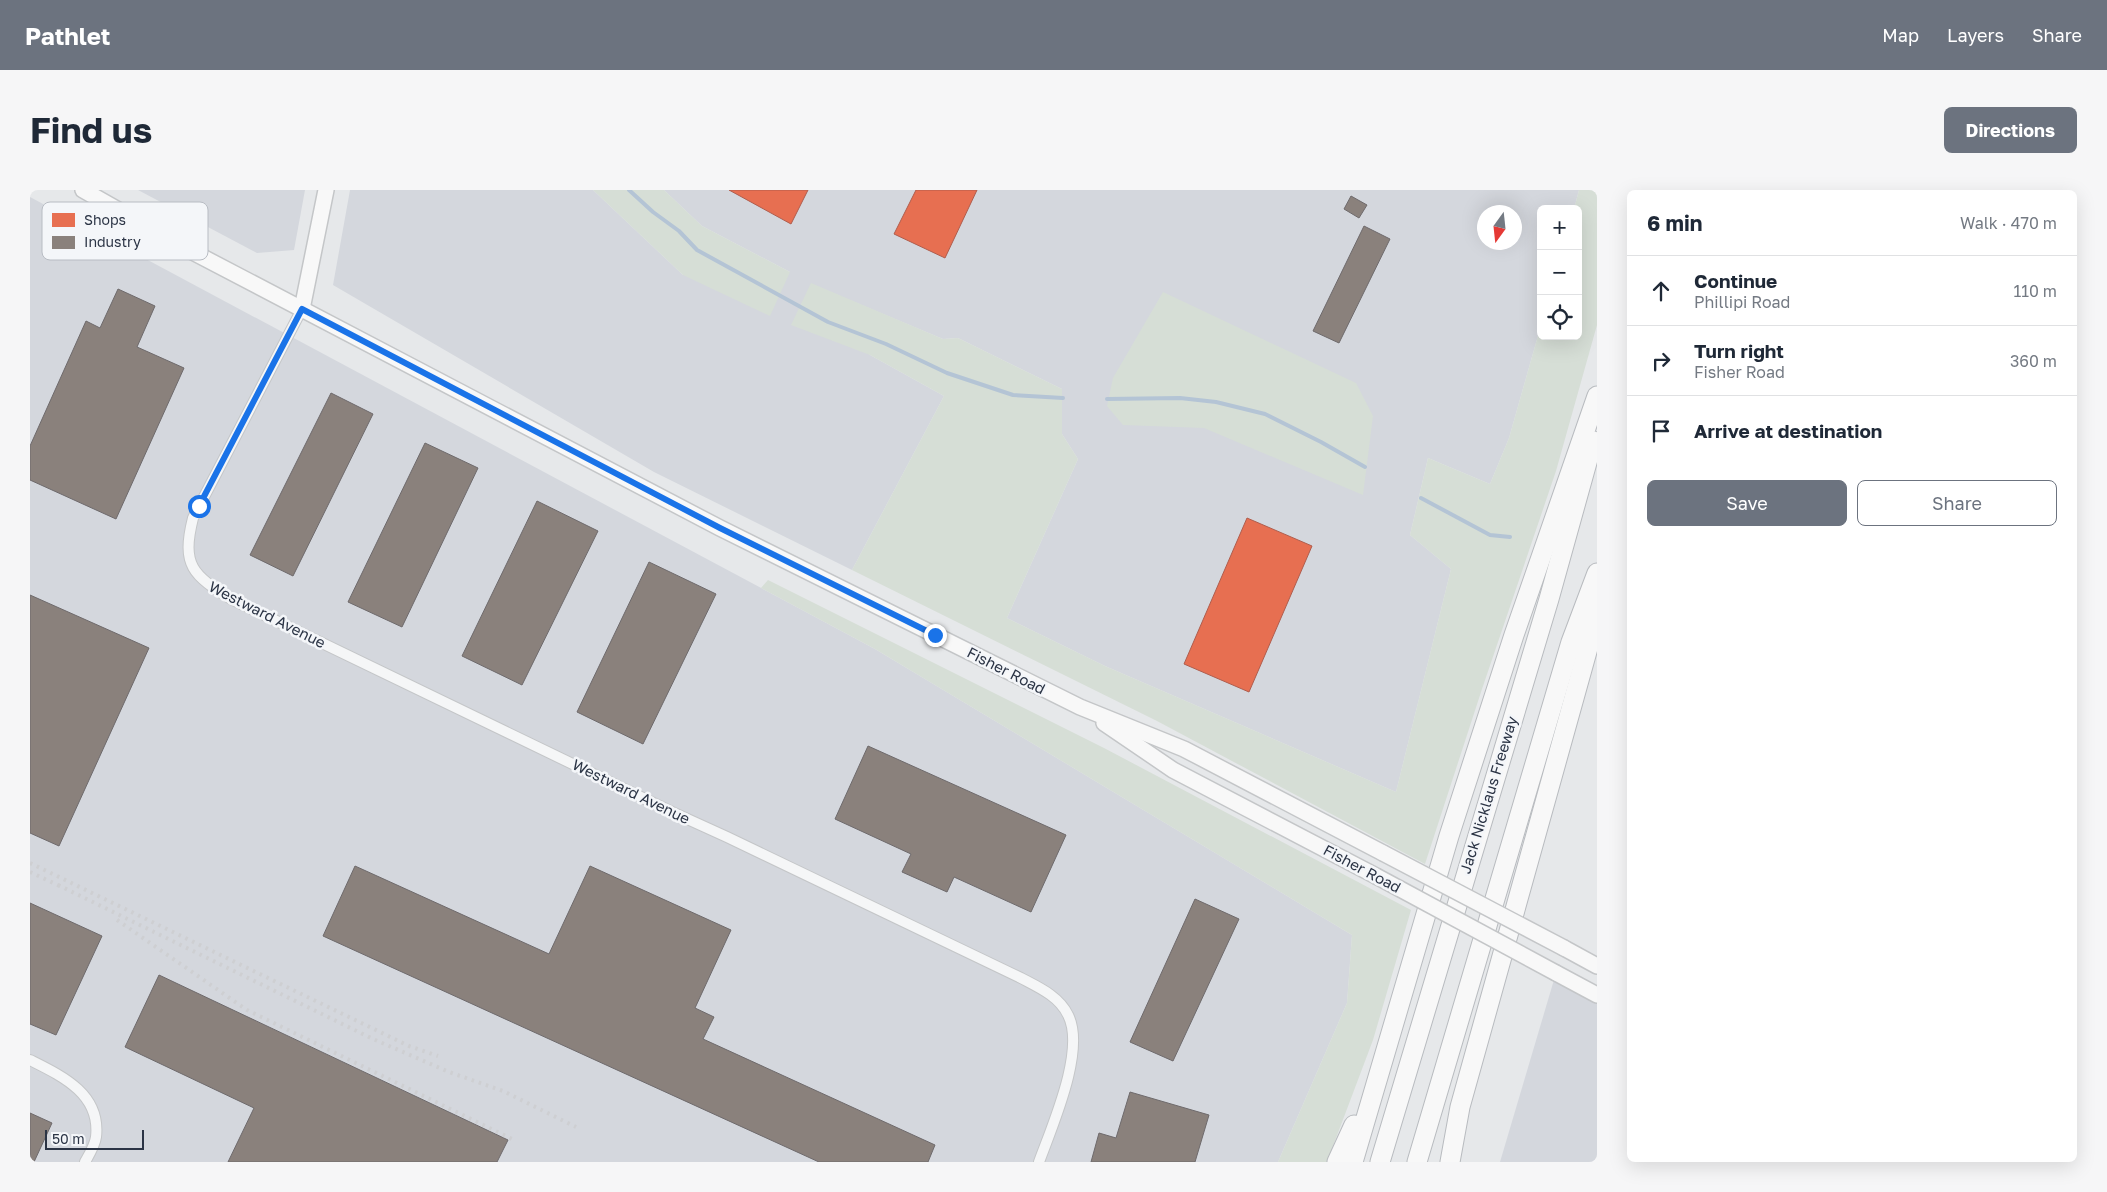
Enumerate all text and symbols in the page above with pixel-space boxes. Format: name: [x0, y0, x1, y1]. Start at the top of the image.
text: Pathlet: [25, 21, 110, 50]
text: Map: [1882, 24, 1919, 46]
text: Layers: [1947, 24, 2004, 46]
text: Share: [2032, 24, 2082, 46]
button: Directions: [1944, 107, 2077, 153]
text: Find us: [30, 109, 152, 151]
legend: [42, 202, 208, 260]
north arrow: [1477, 205, 1522, 250]
map controls: [1537, 205, 1582, 340]
button: +: [1537, 205, 1582, 250]
text: 6 min: [1647, 210, 1702, 236]
text: Shops: [84, 211, 126, 228]
text: Walk · 470 m: [1960, 213, 2057, 233]
text: Industry: [84, 233, 141, 250]
button: −: [1537, 250, 1582, 295]
text: Continue: [1694, 269, 1777, 292]
icon: ahead: [1647, 277, 1675, 305]
text: 110 m: [2013, 281, 2057, 301]
text: Phillipi Road: [1694, 292, 1790, 312]
button: locate: [1537, 295, 1582, 340]
text: Turn right: [1694, 339, 1784, 362]
icon: right: [1647, 347, 1675, 375]
text: 360 m: [2010, 351, 2057, 371]
text: Fisher Road: [1694, 362, 1785, 382]
icon: arrive: [1647, 417, 1675, 445]
text: Arrive at destination: [1694, 419, 1882, 442]
button: Save: [1647, 480, 1847, 526]
button: Share: [1857, 480, 2057, 526]
route start: [188, 495, 211, 518]
street label: Westward Avenue: [206, 577, 329, 651]
route end: [924, 624, 947, 647]
street label: Fisher Road: [964, 643, 1048, 697]
street label: Jack Nicklaus Freeway: [1456, 713, 1521, 876]
street label: Westward Avenue: [570, 755, 693, 827]
street label: Fisher Road: [1321, 840, 1404, 896]
scale bar: [45, 1127, 144, 1150]
text: 50 m: [52, 1130, 85, 1147]

